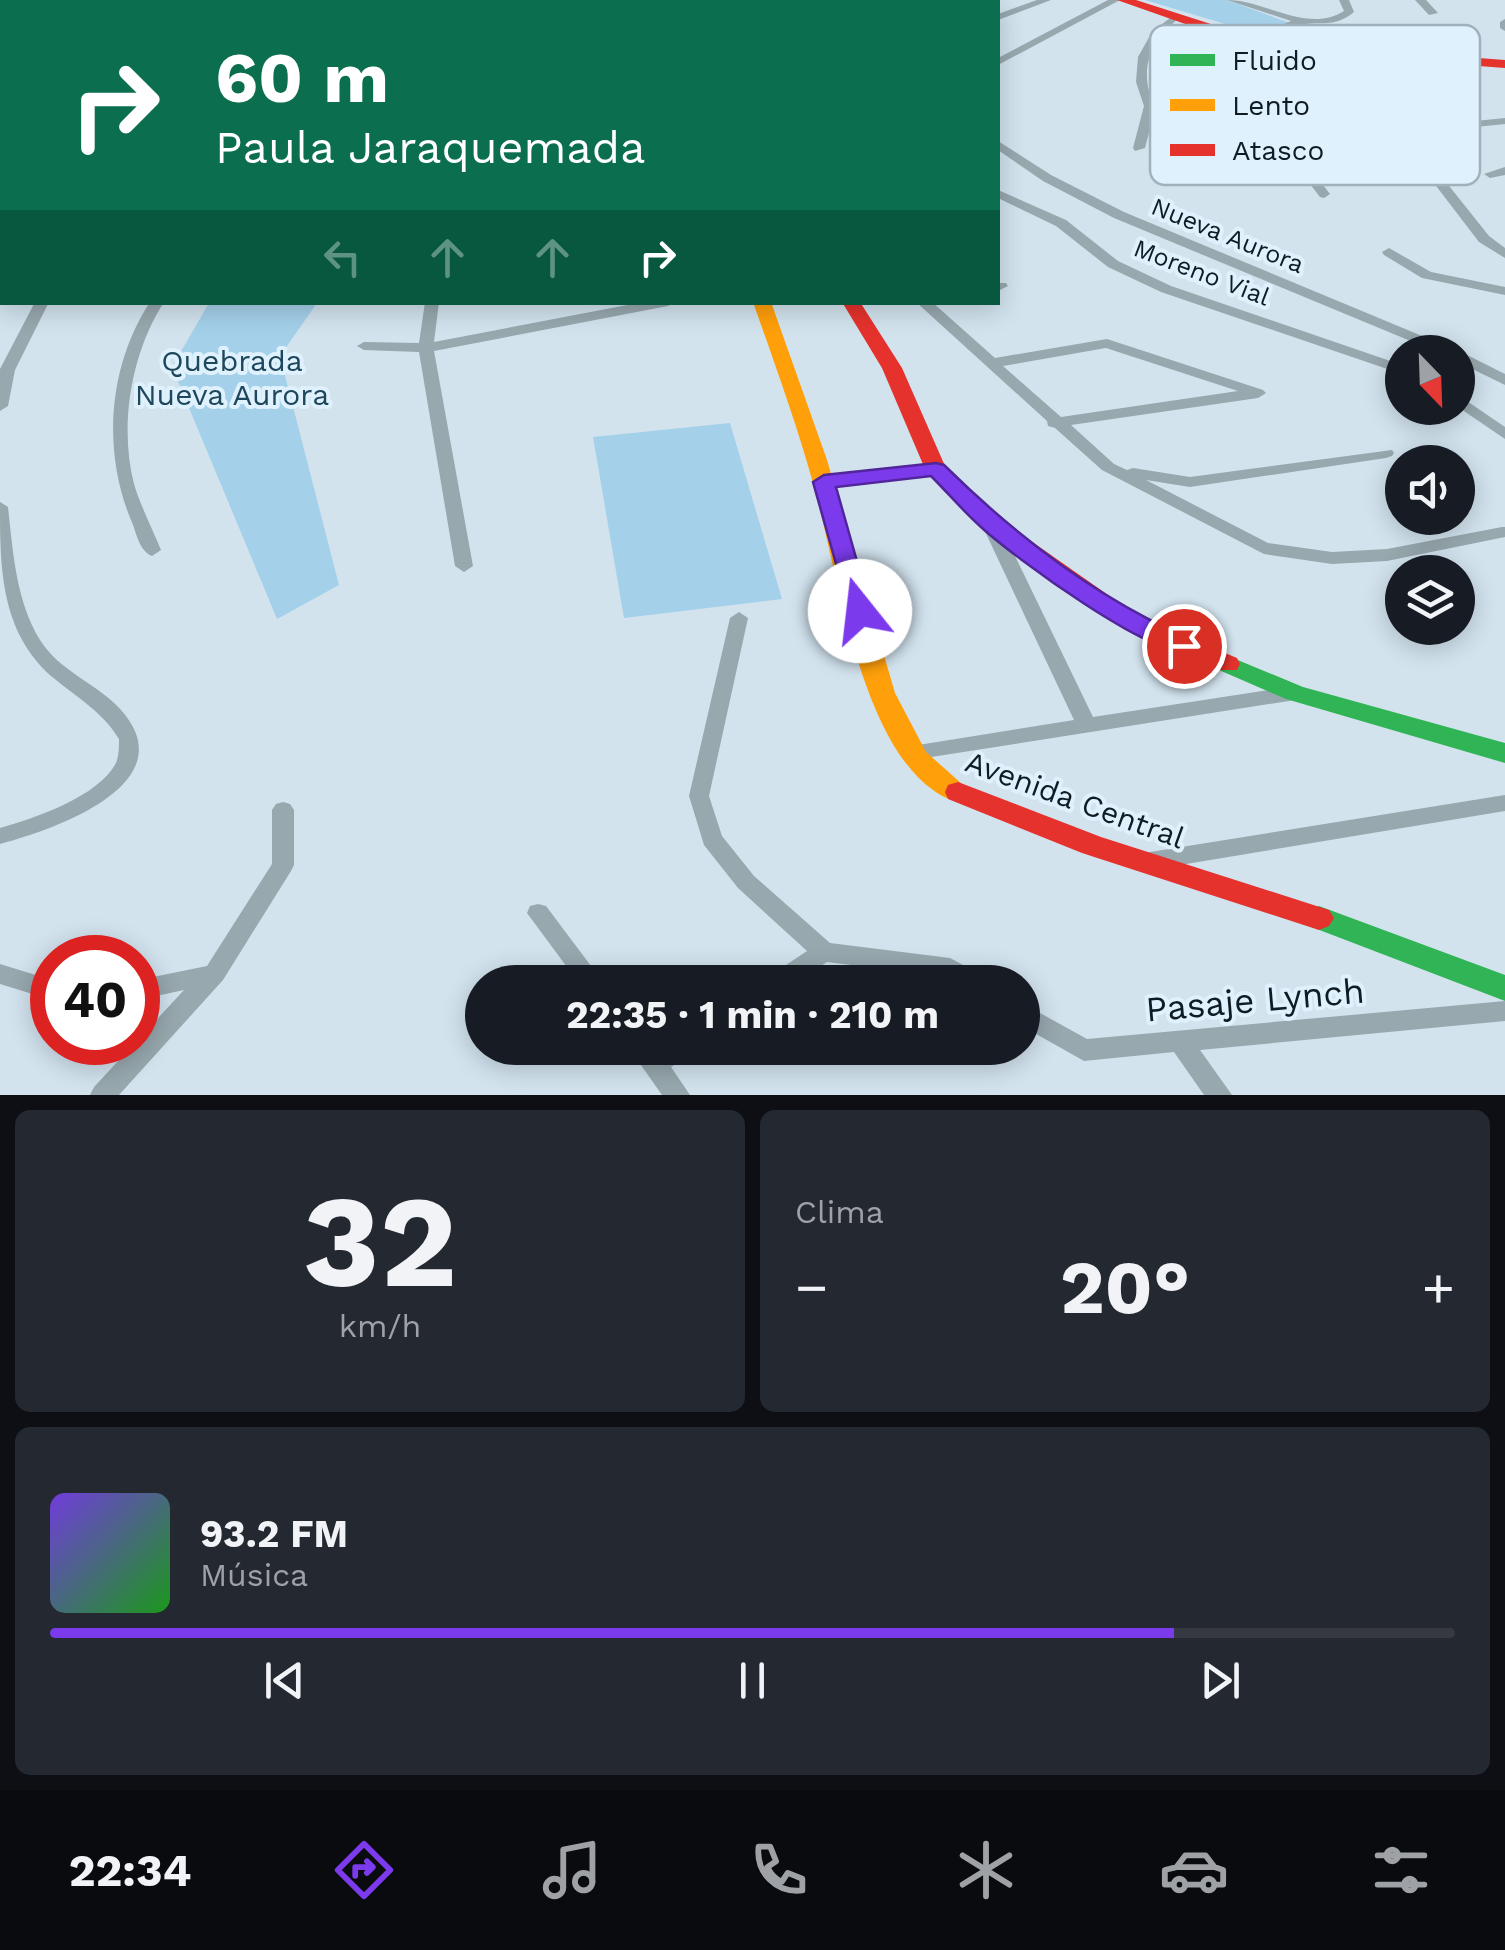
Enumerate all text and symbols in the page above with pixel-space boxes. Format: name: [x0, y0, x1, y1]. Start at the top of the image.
legend: [1150, 25, 1480, 185]
text: 60 m: [215, 37, 389, 119]
icon: right: [50, 40, 180, 170]
text: Fluido: [1232, 44, 1317, 77]
text: Lento: [1232, 89, 1310, 122]
text: Paula Jaraquemada: [215, 121, 645, 174]
text: Atasco: [1232, 134, 1324, 167]
street label: Nueva Aurora: [1147, 192, 1308, 279]
icon: left: [315, 230, 370, 285]
icon: ahead: [420, 230, 475, 285]
icon: ahead: [525, 230, 580, 285]
icon: right: [630, 230, 685, 285]
street label: Moreno Vial: [1130, 233, 1274, 312]
north arrow: [1385, 335, 1475, 425]
map controls: [1385, 335, 1475, 645]
park label: Quebrada Nueva Aurora: [135, 343, 329, 412]
button: sound: [1385, 445, 1475, 535]
button: layers: [1385, 555, 1475, 645]
position arrow: [808, 559, 912, 663]
pin: [1142, 604, 1227, 689]
icon: arrive: [1157, 619, 1212, 674]
street label: Avenida Central: [961, 744, 1189, 855]
speed limit sign: 40: [30, 935, 160, 1065]
street label: Pasaje Lynch: [1144, 970, 1366, 1030]
text: 22:35 · 1 min · 210 m: [566, 993, 939, 1037]
text: 32: [303, 1165, 457, 1318]
text: Clima: [795, 1193, 884, 1231]
text: 20°: [1060, 1243, 1190, 1331]
text: −: [795, 1255, 828, 1319]
text: +: [1422, 1255, 1455, 1319]
text: km/h: [339, 1307, 421, 1345]
text: 93.2 FM: [200, 1512, 348, 1556]
text: Música: [200, 1556, 308, 1594]
icon: previous: [257, 1653, 312, 1708]
icon: pause: [725, 1653, 780, 1708]
icon: next: [1193, 1653, 1248, 1708]
icon: directions: [329, 1835, 399, 1905]
icon: music: [537, 1835, 607, 1905]
icon: phone: [744, 1835, 814, 1905]
icon: climate: [951, 1835, 1021, 1905]
icon: car: [1159, 1835, 1229, 1905]
icon: filters: [1366, 1835, 1436, 1905]
text: 22:34: [69, 1844, 192, 1897]

